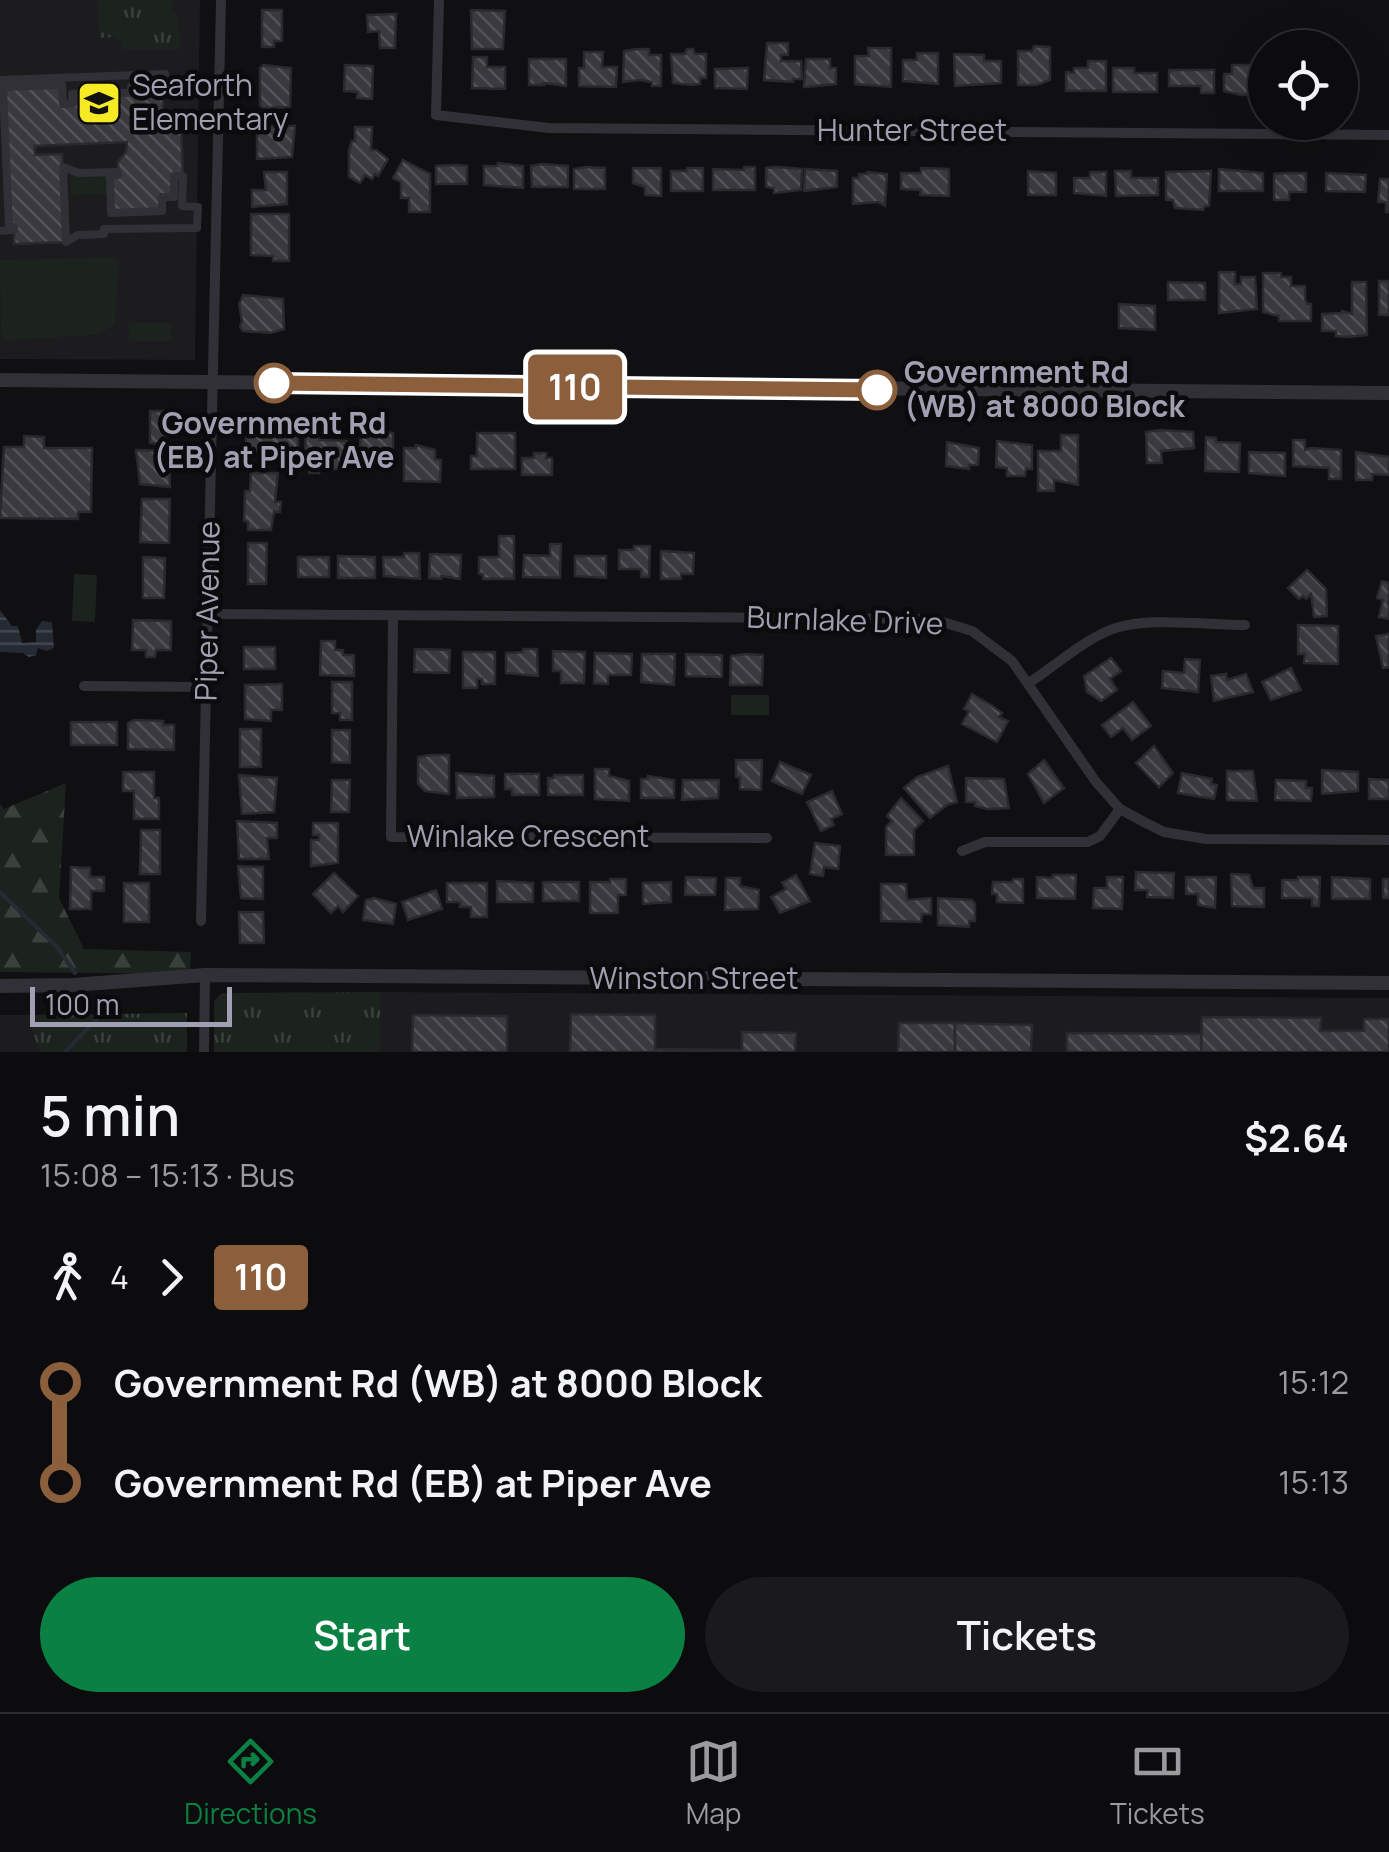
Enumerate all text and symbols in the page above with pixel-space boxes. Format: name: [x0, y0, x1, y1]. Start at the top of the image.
map controls: [1248, 30, 1358, 140]
button: locate: [1248, 30, 1358, 140]
place label: Seaforth Elementary: [132, 64, 289, 139]
school or university icon: Seaforth Elementary: [76, 80, 122, 126]
street label: Hunter Street: [817, 109, 1007, 150]
place label: Government Rd (WB) at 8000 Block: [904, 351, 1185, 426]
line badge: 110: [518, 354, 632, 420]
text: 110: [548, 363, 602, 411]
marker: Government Rd (EB) at Piper Ave: [255, 364, 293, 402]
marker: Government Rd (WB) at 8000 Block: [858, 371, 896, 409]
place label: Government Rd (EB) at Piper Ave: [154, 402, 394, 477]
street label: Piper Avenue: [184, 521, 229, 701]
street label: Burnlake Drive: [746, 596, 944, 643]
street label: Winlake Crescent: [407, 815, 649, 856]
street label: Winston Street: [589, 957, 799, 998]
scale bar: [30, 982, 232, 1026]
text: 100 m: [45, 985, 119, 1023]
text: 5 min: [40, 1077, 180, 1153]
text: $2.64: [1244, 1111, 1349, 1163]
text: 15:08 – 15:13 · Bus: [40, 1153, 295, 1197]
icon: walk: [40, 1250, 95, 1305]
icon: forward: [144, 1250, 199, 1305]
text: 110: [234, 1253, 288, 1301]
text: 4: [110, 1255, 129, 1299]
text: Government Rd (WB) at 8000 Block: [114, 1356, 762, 1408]
text: 15:12: [1278, 1360, 1349, 1404]
text: Government Rd (EB) at Piper Ave: [114, 1456, 712, 1508]
text: 15:13: [1278, 1460, 1349, 1504]
button: Start: [40, 1577, 685, 1692]
button: Tickets: [705, 1577, 1349, 1692]
tab: Directions: [184, 1734, 317, 1832]
tab: Map: [686, 1734, 741, 1832]
tab: Tickets: [1110, 1734, 1205, 1832]

